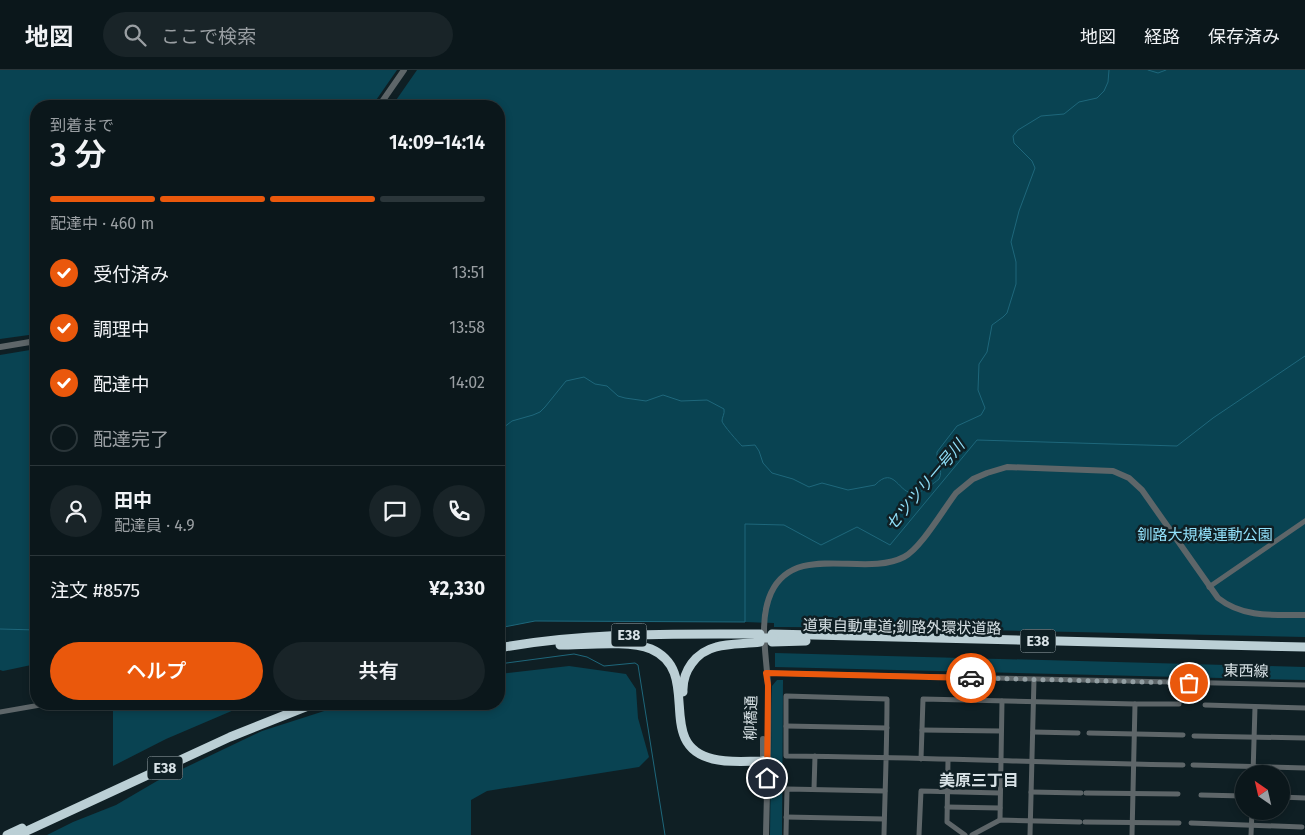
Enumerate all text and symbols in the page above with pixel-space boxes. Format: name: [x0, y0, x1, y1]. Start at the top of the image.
search box: [103, 12, 453, 57]
icon: search: [121, 21, 149, 49]
text: 地図: [25, 23, 73, 51]
text: ここで検索: [161, 25, 256, 48]
text: 地図: [1080, 26, 1116, 48]
text: 経路: [1144, 26, 1180, 48]
text: 保存済み: [1208, 26, 1280, 48]
text: 到着まで: [50, 116, 114, 135]
text: 14:09–14:14: [389, 131, 485, 154]
text: 3 分: [50, 136, 106, 174]
text: 配達中 · 460 m: [50, 214, 154, 233]
icon: check: [50, 259, 78, 287]
text: 受付済み: [93, 263, 169, 286]
text: 13:51: [452, 263, 485, 282]
icon: check: [50, 314, 78, 342]
text: 調理中: [93, 318, 150, 341]
text: 13:58: [449, 318, 485, 337]
icon: check: [50, 369, 78, 397]
text: 配達中: [93, 373, 150, 396]
text: 14:02: [449, 373, 485, 392]
text: 配達完了: [93, 428, 169, 451]
water label: セツツリ一号川: [882, 434, 970, 534]
button: person: [50, 485, 102, 537]
button: chat: [369, 485, 421, 537]
button: phone: [433, 485, 485, 537]
text: 田中: [114, 489, 152, 512]
text: 配達員 · 4.9: [114, 516, 195, 535]
park label: 釧路大規模運動公園: [1137, 526, 1273, 544]
text: ¥2,330: [429, 577, 485, 600]
text: 注文 #8575: [50, 579, 140, 602]
street label: 道東自動車道;釧路外環状道路: [803, 616, 1001, 638]
road number: E38: [612, 624, 646, 646]
road number: E38: [1020, 630, 1056, 652]
button: ヘルプ: [50, 642, 263, 700]
button: 共有: [273, 642, 485, 700]
courier: [946, 653, 996, 703]
pin: [1168, 662, 1210, 704]
street label: 東西線: [1223, 662, 1269, 680]
icon: car: [957, 664, 985, 692]
icon: bag: [1175, 669, 1203, 697]
street label: 柳橋通: [742, 695, 760, 741]
road number: E38: [148, 756, 182, 780]
pin: [746, 757, 788, 799]
icon: home: [753, 764, 781, 792]
north arrow: [1235, 765, 1290, 820]
map controls: [1235, 765, 1290, 820]
district label: 美原三丁目: [939, 771, 1019, 790]

